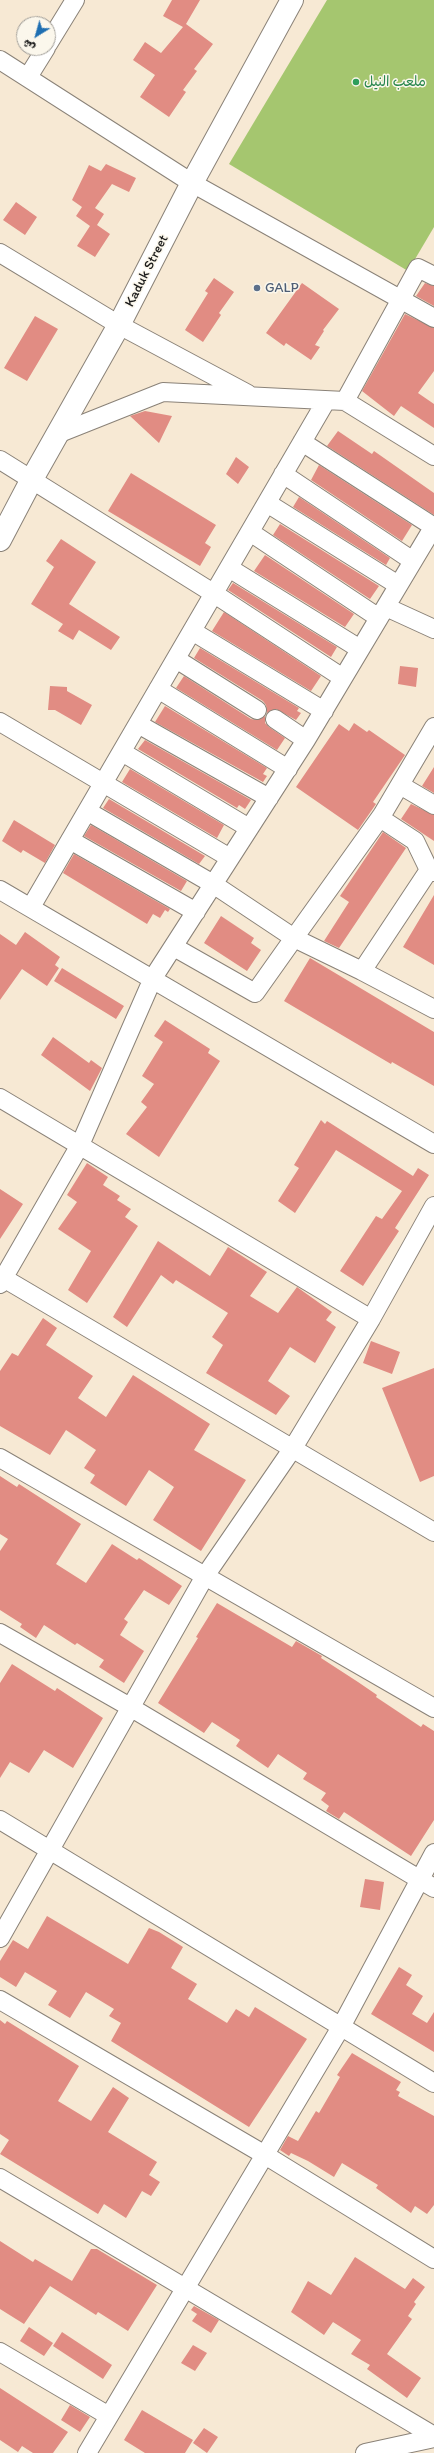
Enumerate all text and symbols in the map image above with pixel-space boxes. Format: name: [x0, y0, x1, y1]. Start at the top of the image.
north arrow: [16, 16, 56, 56]
text: ش: [20, 36, 38, 54]
place label: ملعب النيل: [364, 74, 426, 90]
marker: ملعب النيل: [351, 77, 361, 87]
street label: Kaduk Street: [122, 232, 172, 310]
place label: GALP: [265, 280, 299, 296]
marker: GALP: [252, 283, 262, 293]

